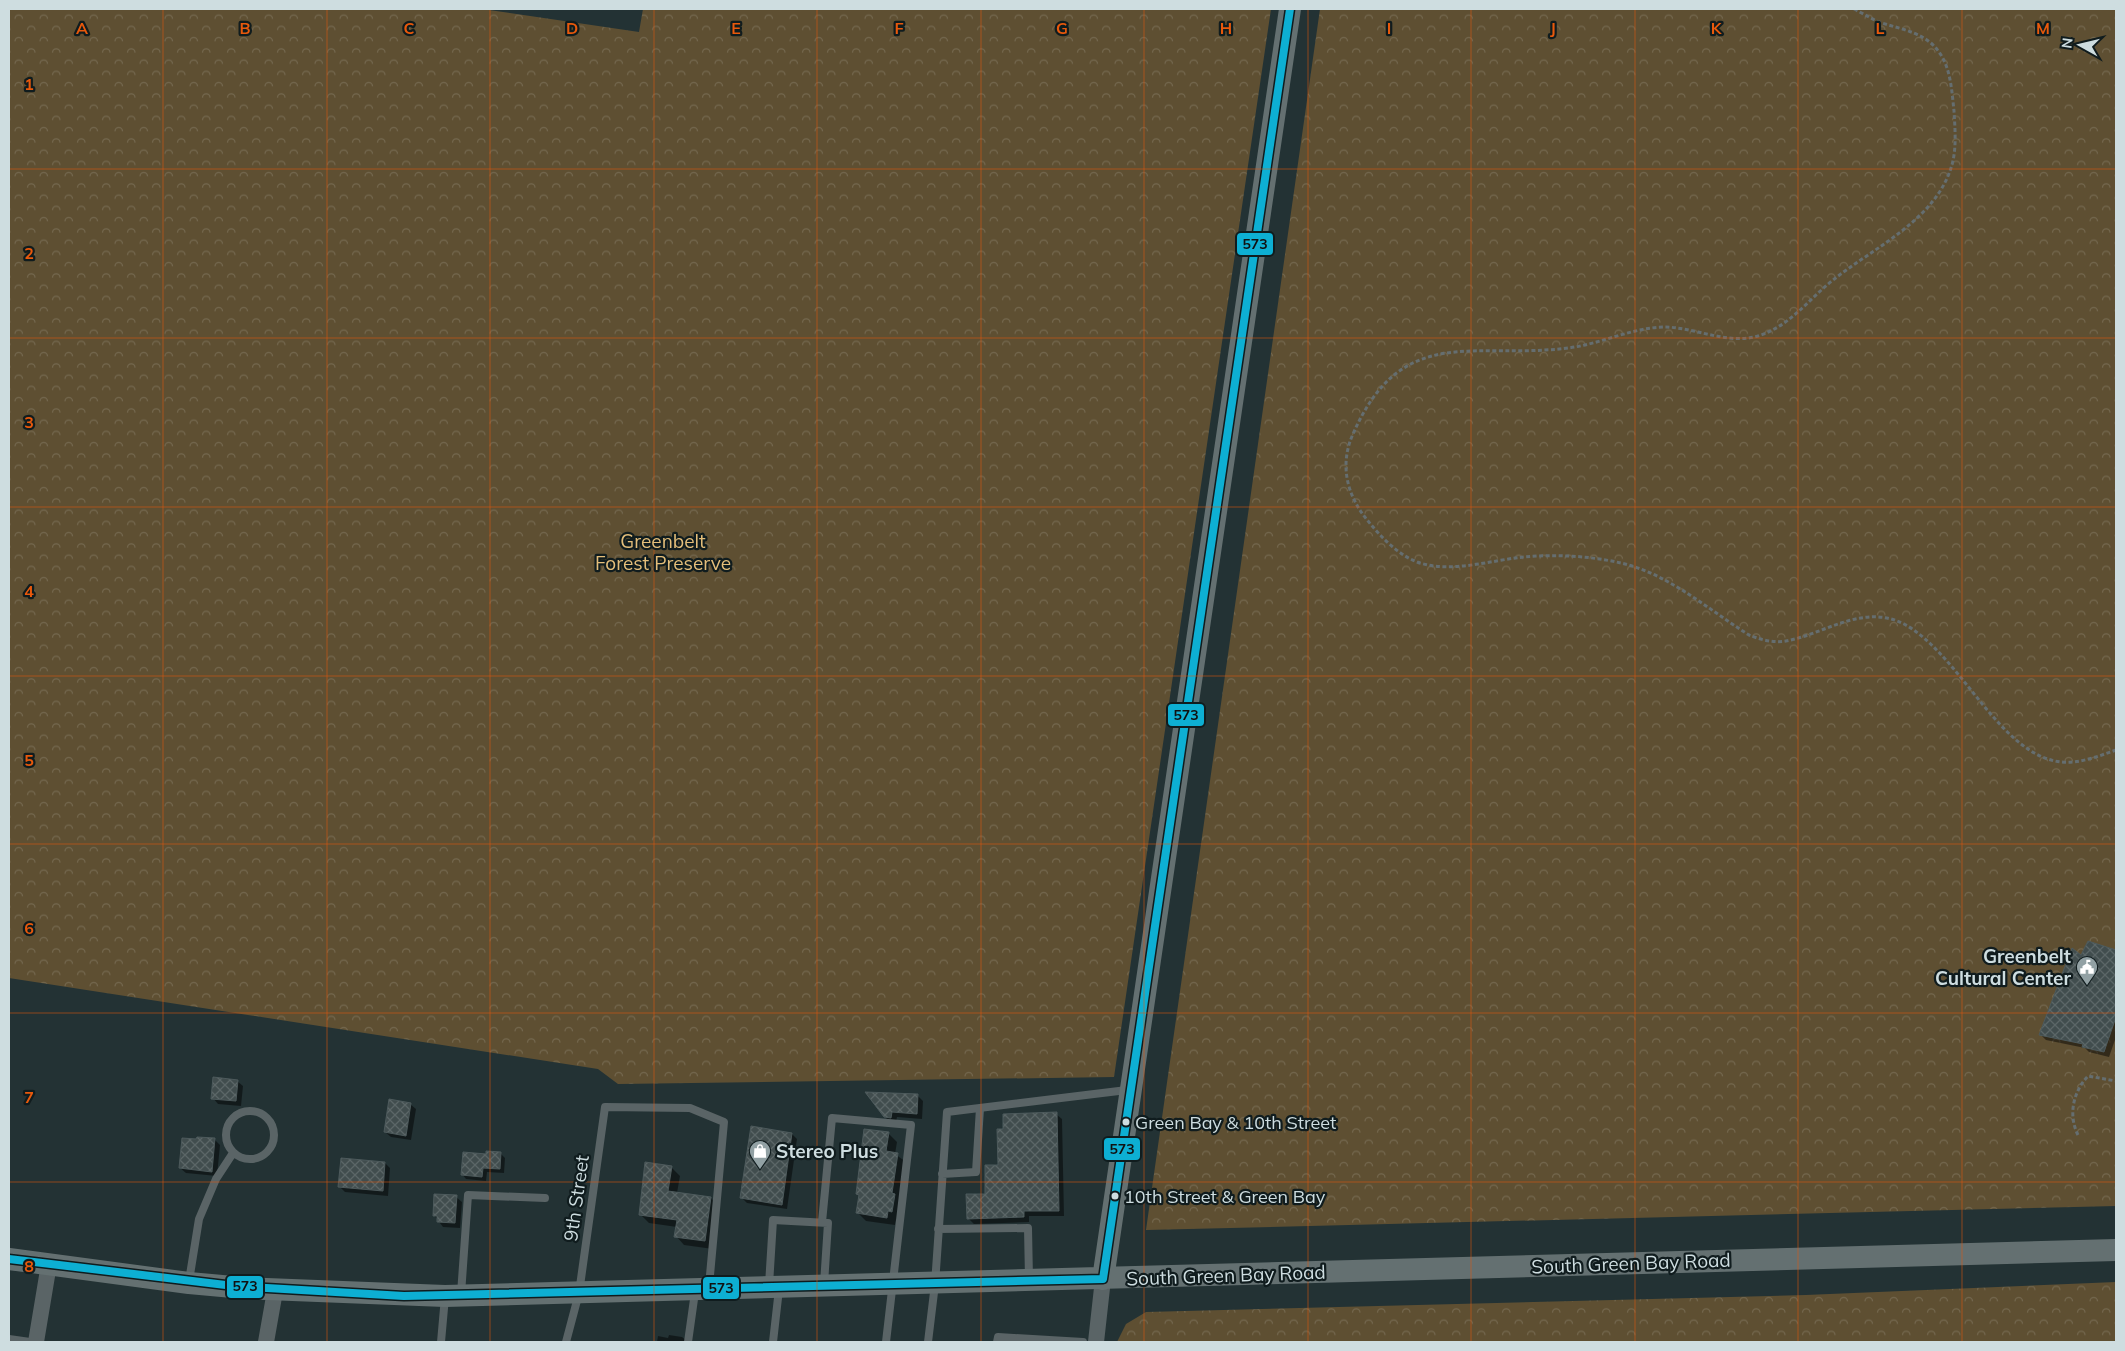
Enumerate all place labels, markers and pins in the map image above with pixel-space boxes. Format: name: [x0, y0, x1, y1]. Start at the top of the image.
place label: Greenbelt Cultural Center: [1935, 944, 2072, 990]
public building icon: Greenbelt Cultural Center: [2075, 955, 2099, 986]
place label: Green Bay & 10th Street: [1135, 1111, 1336, 1134]
marker: Green Bay & 10th Street: [1121, 1117, 1131, 1127]
shop icon: Stereo Plus: [748, 1139, 772, 1170]
place label: Stereo Plus: [776, 1139, 878, 1163]
place label: 10th Street & Green Bay: [1124, 1185, 1326, 1208]
marker: 10th Street & Green Bay: [1110, 1191, 1120, 1201]

